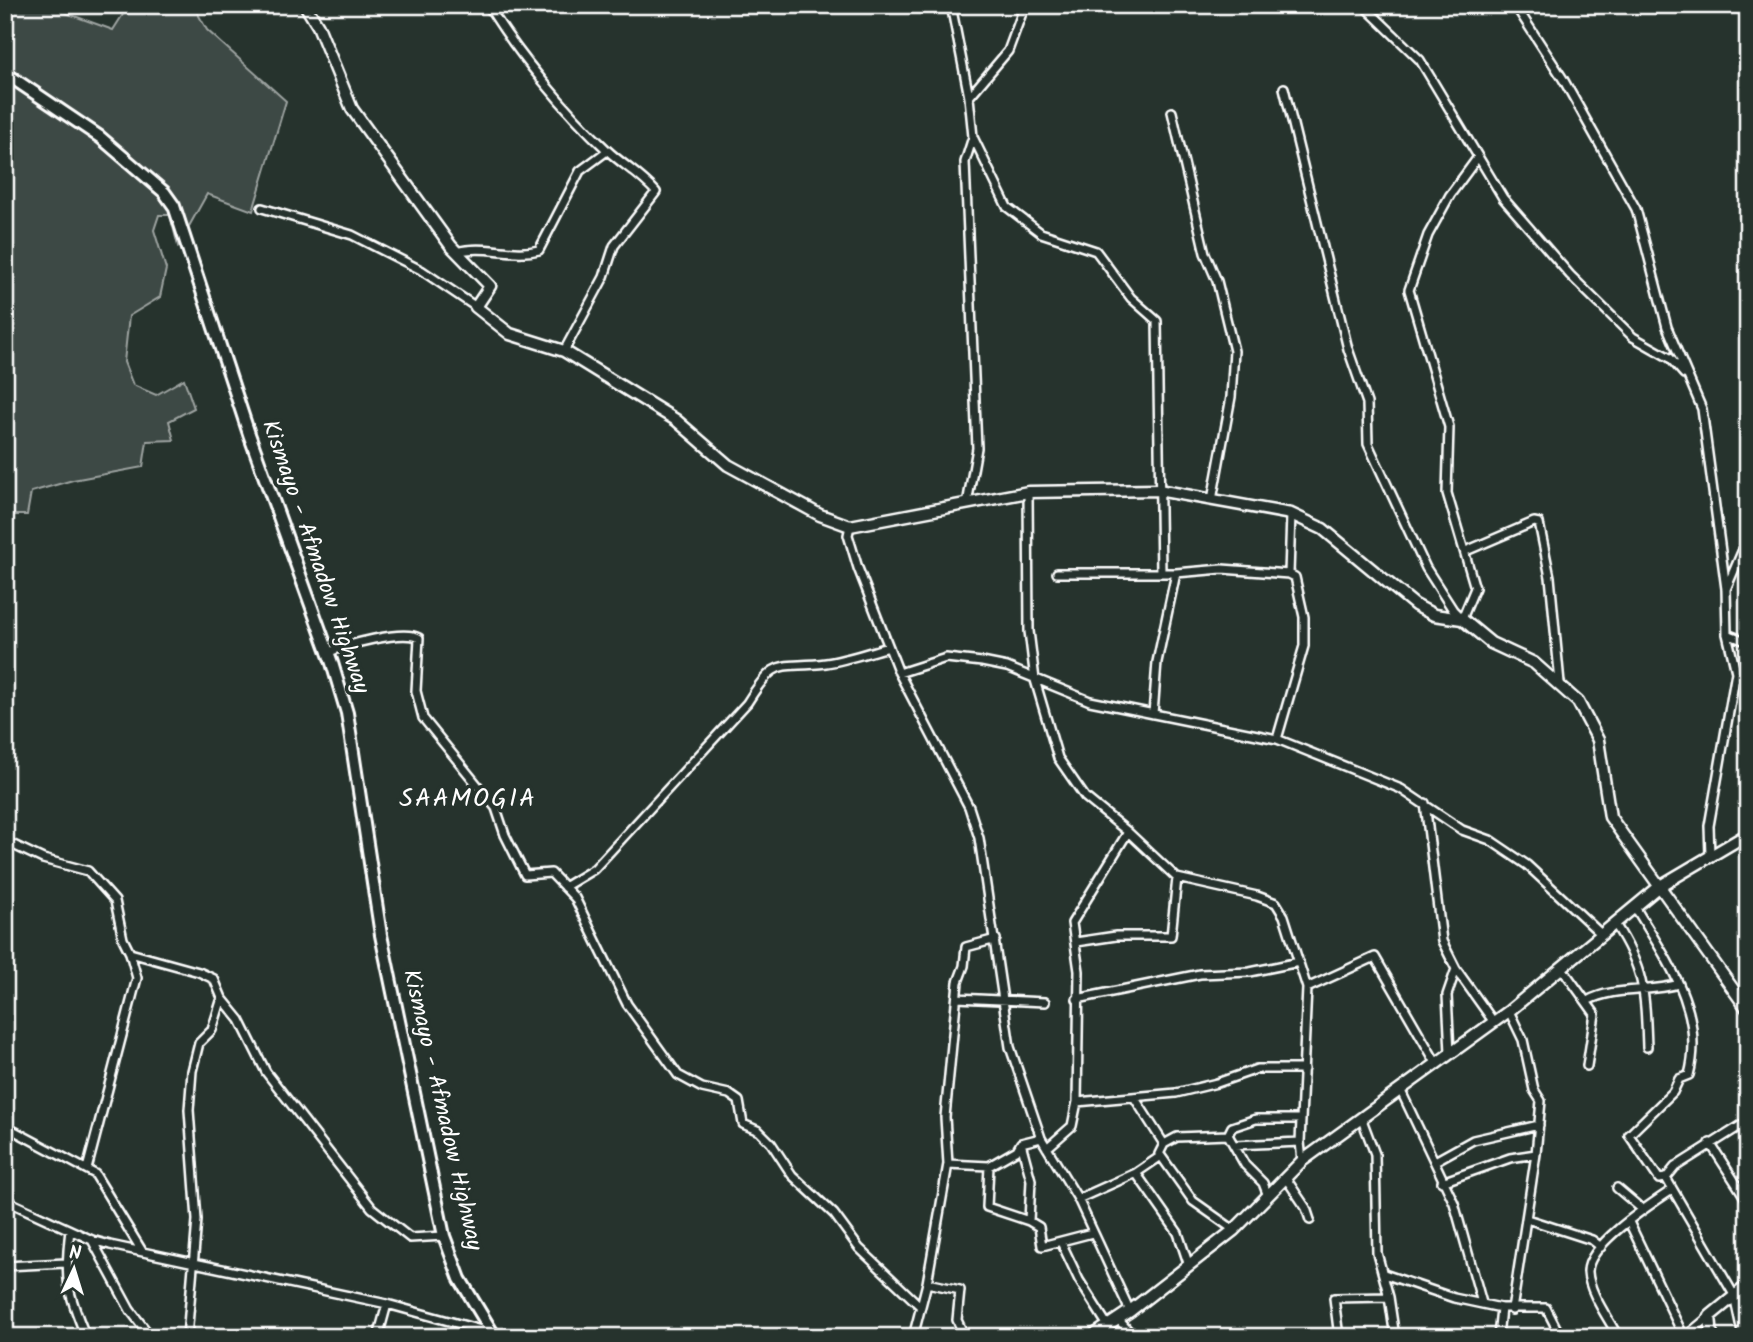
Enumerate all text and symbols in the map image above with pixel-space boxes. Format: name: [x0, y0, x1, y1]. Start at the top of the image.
street label: Kismayo - Afmadow Highway: [251, 415, 379, 699]
district label: SAAMOGIA: [399, 778, 537, 820]
street label: Kismayo - Afmadow Highway: [392, 966, 492, 1254]
north arrow: [38, 1234, 108, 1304]
text: N: [68, 1239, 82, 1269]

